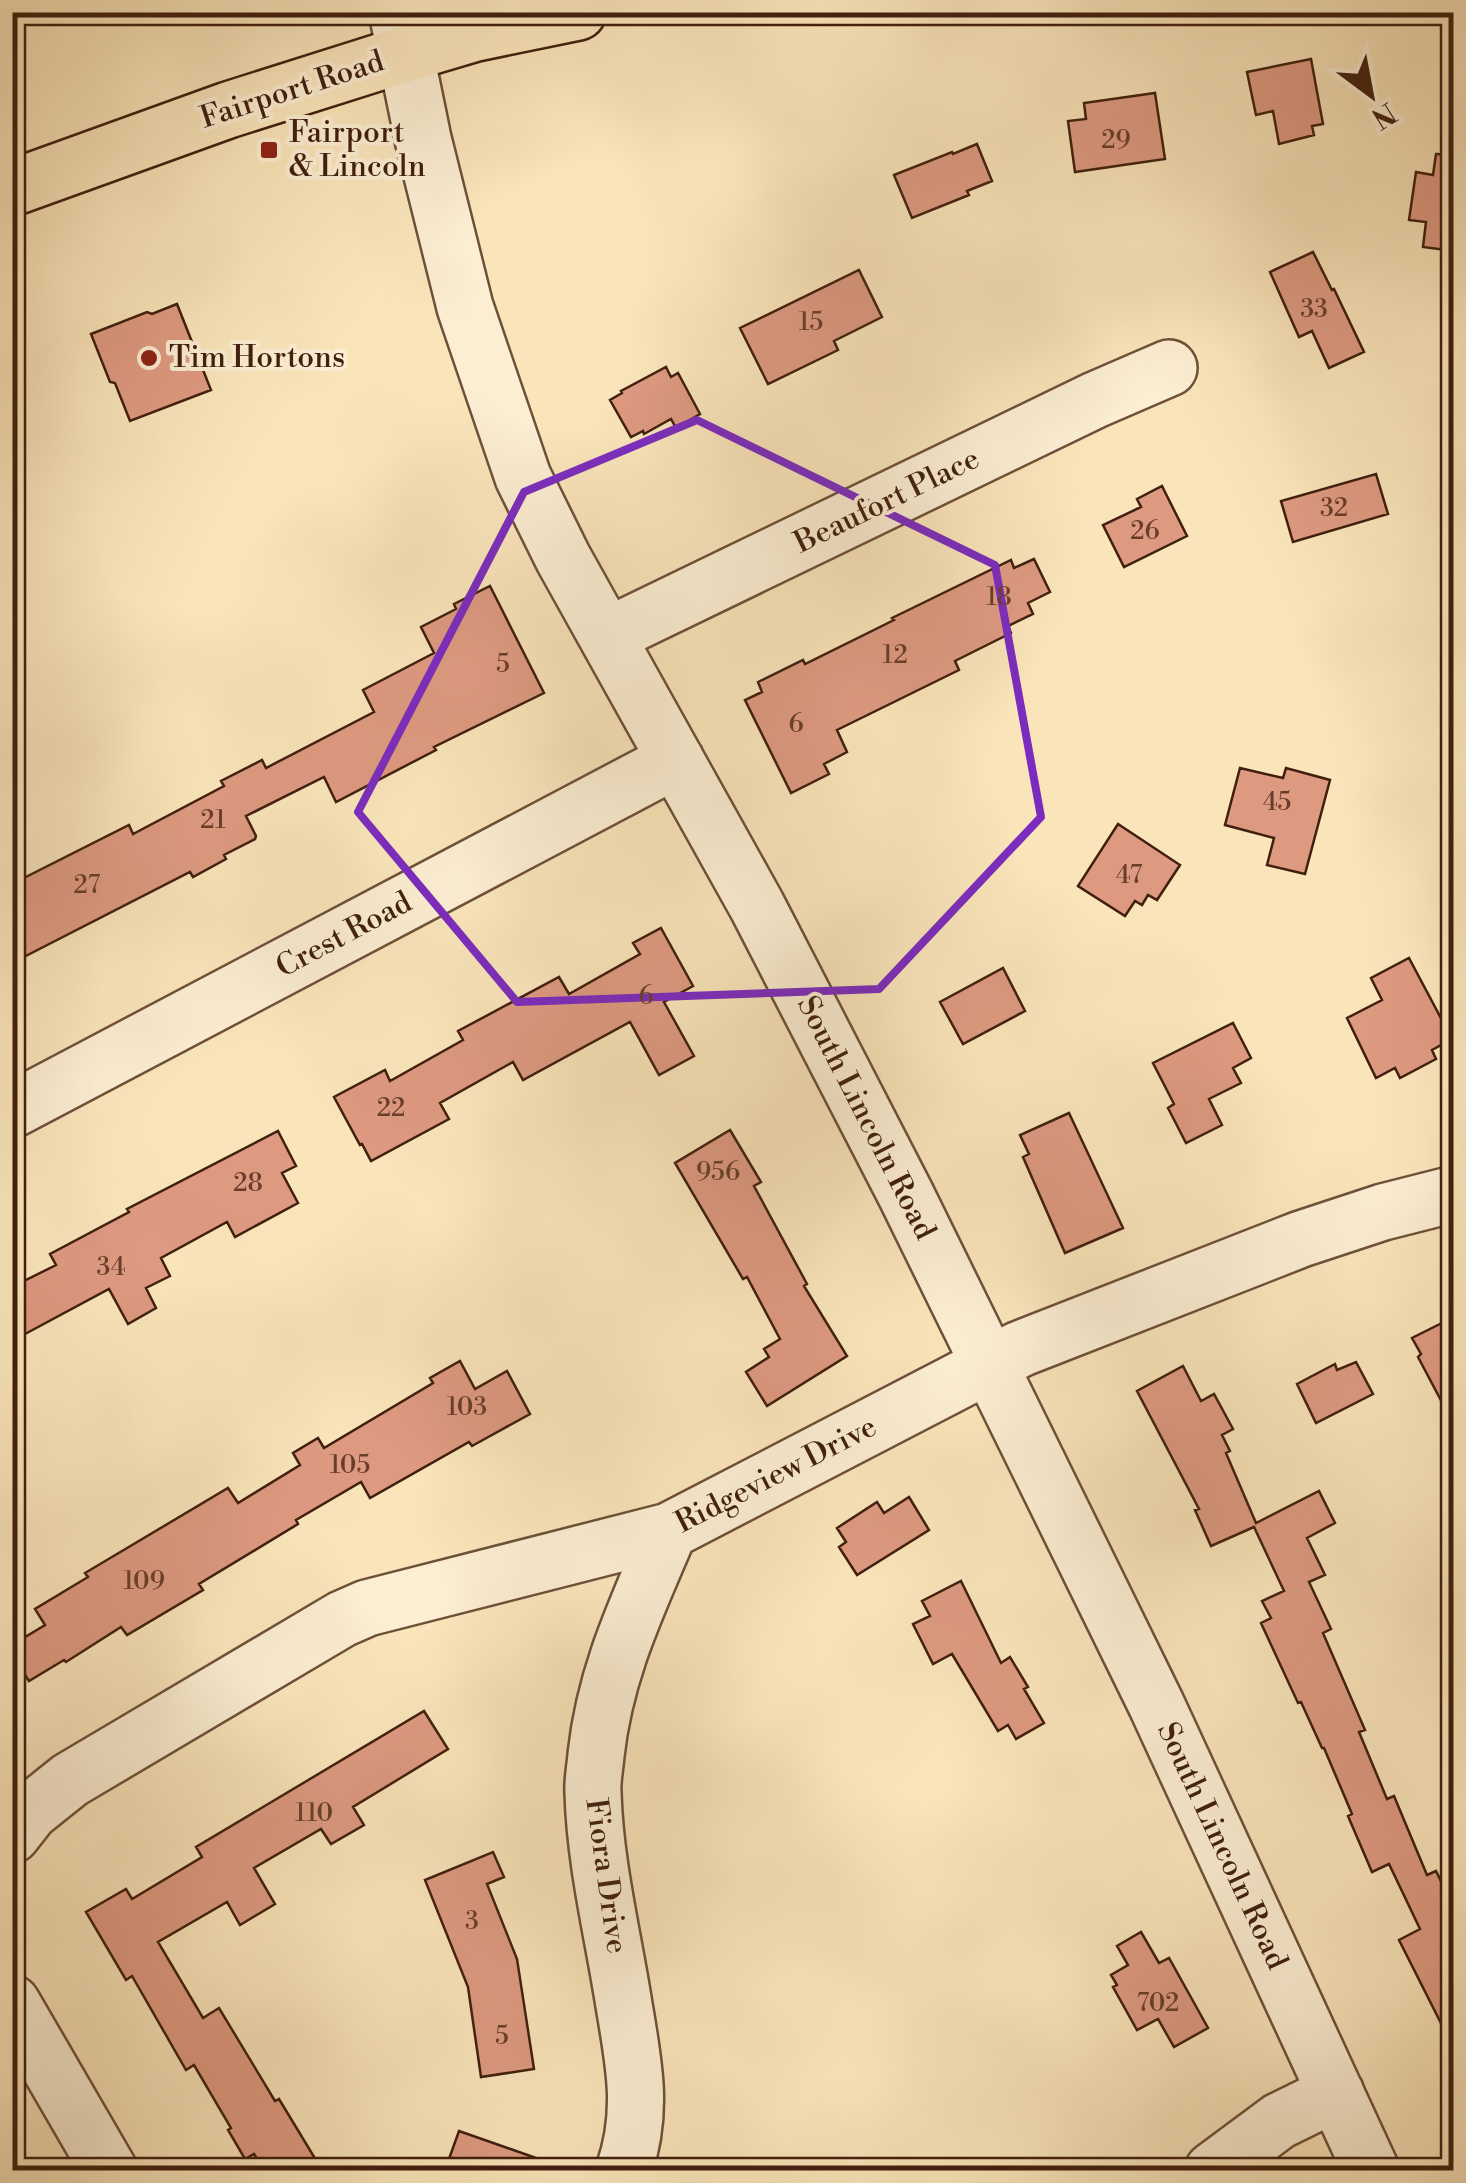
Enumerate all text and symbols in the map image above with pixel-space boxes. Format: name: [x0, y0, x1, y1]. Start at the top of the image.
street label: Fairport Road: [195, 42, 389, 138]
north arrow: [1321, 45, 1421, 145]
text: N: [1365, 94, 1402, 136]
place label: Fairport & Lincoln: [289, 114, 426, 186]
house number: 29: [1101, 125, 1131, 156]
marker: Fairport & Lincoln: [258, 139, 280, 161]
house number: 33: [1300, 294, 1328, 325]
house number: 15: [799, 307, 823, 338]
place label: Tim Hortons: [169, 339, 345, 377]
marker: Tim Hortons: [138, 347, 160, 369]
street label: Beaufort Place: [787, 440, 986, 563]
house number: 32: [1320, 493, 1348, 524]
house number: 26: [1130, 516, 1160, 547]
house number: 18: [986, 582, 1012, 613]
house number: 12: [882, 640, 908, 671]
house number: 5: [496, 649, 510, 680]
house number: 6: [788, 709, 804, 740]
house number: 45: [1263, 787, 1291, 818]
house number: 21: [200, 805, 226, 836]
house number: 47: [1116, 860, 1143, 891]
house number: 27: [74, 870, 101, 901]
street label: Crest Road: [270, 883, 418, 987]
house number: 6: [638, 981, 654, 1012]
street label: South Lincoln Road: [788, 990, 944, 1246]
house number: 22: [377, 1093, 405, 1124]
house number: 956: [696, 1157, 740, 1188]
house number: 28: [233, 1168, 263, 1199]
house number: 34: [96, 1252, 126, 1283]
house number: 103: [447, 1392, 487, 1423]
street label: Ridgeview Drive: [669, 1408, 883, 1542]
house number: 105: [330, 1450, 370, 1481]
house number: 109: [123, 1566, 165, 1597]
street label: South Lincoln Road: [1148, 1716, 1296, 1976]
street label: Fiora Drive: [576, 1796, 636, 1956]
house number: 110: [295, 1798, 333, 1829]
house number: 3: [465, 1906, 479, 1937]
house number: 702: [1137, 1988, 1179, 2019]
house number: 5: [495, 2021, 509, 2052]

